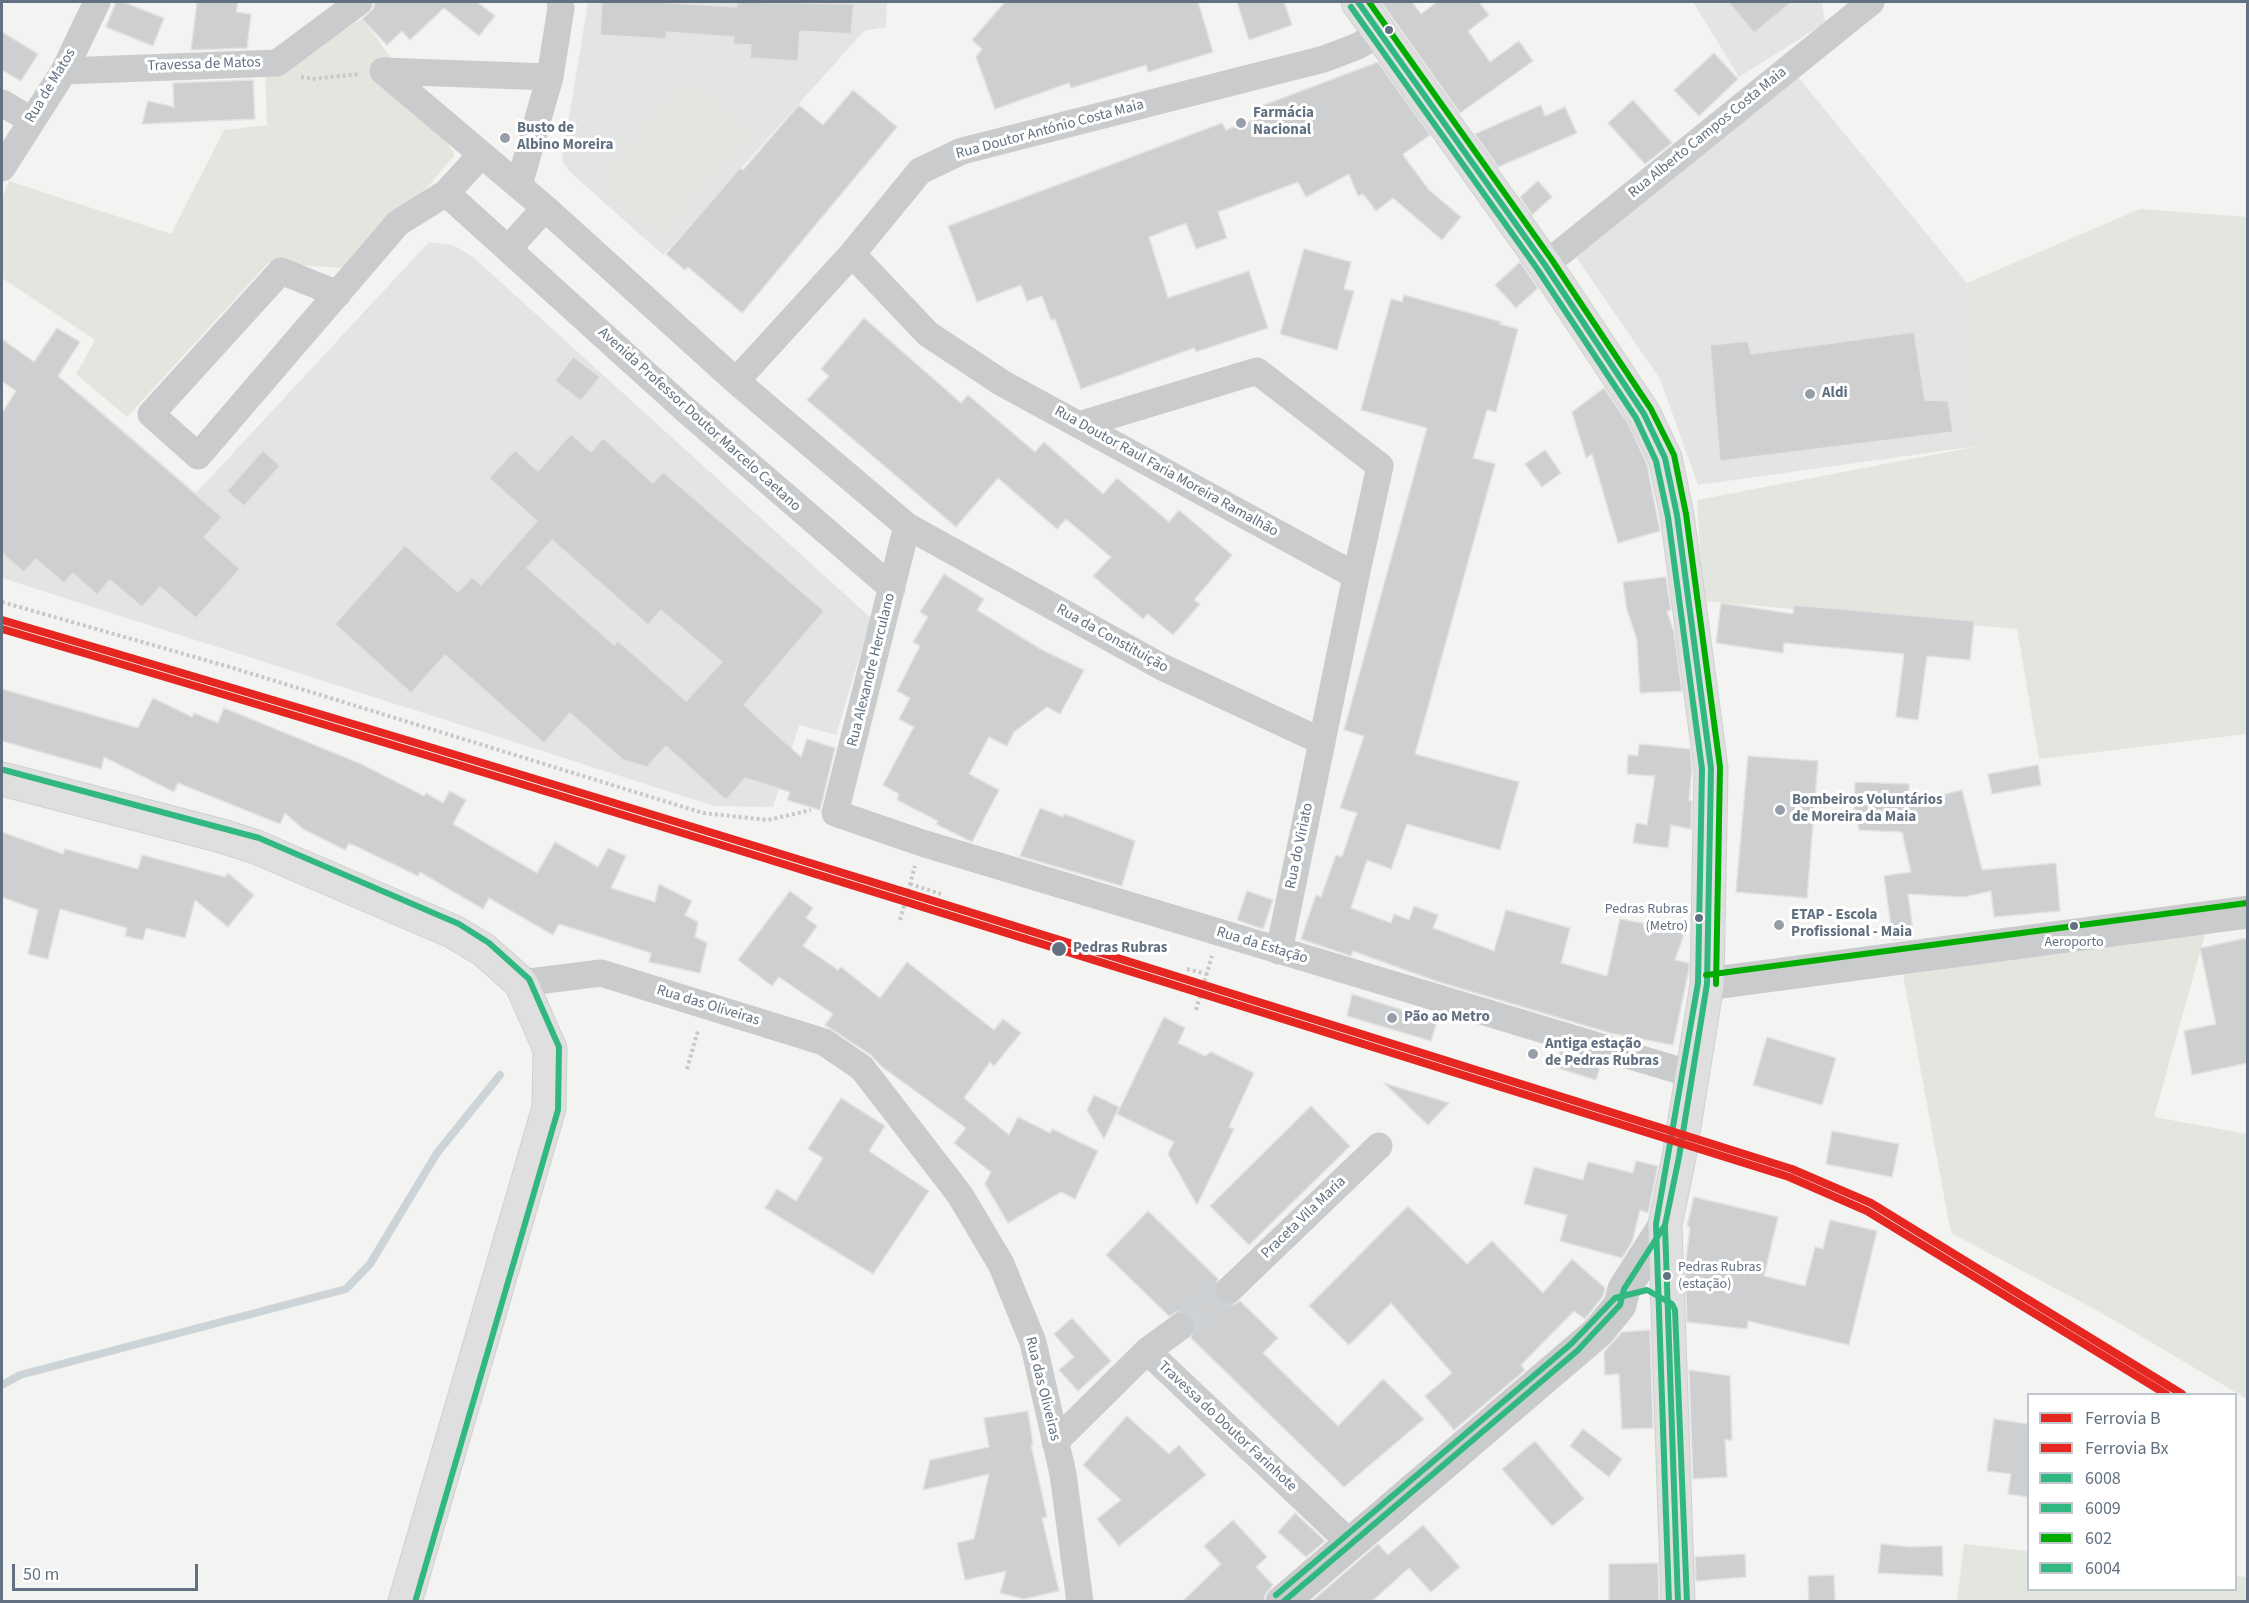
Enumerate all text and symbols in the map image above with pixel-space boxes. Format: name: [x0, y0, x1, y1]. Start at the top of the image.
unlabelled marker: [1383, 24, 1395, 36]
street label: Rua de Matos: [22, 46, 80, 126]
street label: Travessa de Matos: [147, 54, 261, 76]
street label: Rua Alberto Campos Costa Maia: [1625, 64, 1791, 202]
street label: Rua Doutor António Costa Maia: [954, 96, 1146, 164]
place label: Farmácia Nacional: [1253, 105, 1314, 140]
marker: Farmácia Nacional: [1234, 116, 1248, 130]
place label: Busto de Albino Moreira: [517, 120, 613, 155]
marker: Busto de Albino Moreira: [498, 131, 512, 145]
street label: Avenida Professor Doutor Marcelo Caetano: [594, 324, 804, 516]
place label: Aldi: [1822, 385, 1848, 403]
marker: Aldi: [1803, 387, 1817, 401]
street label: Rua Doutor Raul Faria Moreira Ramalhão: [1051, 403, 1281, 541]
street label: Rua Alexandre Herculano: [844, 591, 900, 749]
street label: Rua da Constituição: [1053, 601, 1171, 677]
place label: Bombeiros Voluntários de Moreira da Maia: [1792, 792, 1943, 827]
street label: Rua do Viriato: [1282, 801, 1318, 891]
marker: Bombeiros Voluntários de Moreira da Maia: [1773, 803, 1787, 817]
place label: Pedras Rubras (Metro): [1605, 902, 1688, 934]
place label: ETAP - Escola Profissional - Maia: [1791, 907, 1912, 942]
marker: Pedras Rubras (Metro): [1693, 912, 1705, 924]
marker: ETAP - Escola Profissional - Maia: [1772, 918, 1786, 932]
marker: Aeroporto: [2068, 920, 2080, 932]
street label: Rua da Estação: [1214, 924, 1310, 968]
place label: Aeroporto: [2044, 935, 2104, 951]
marker: Pedras Rubras: [1050, 940, 1068, 958]
place label: Pedras Rubras: [1073, 940, 1167, 958]
street label: Rua das Oliveiras: [654, 982, 762, 1030]
place label: Pão ao Metro: [1404, 1009, 1490, 1027]
marker: Pão ao Metro: [1385, 1011, 1399, 1025]
place label: Antiga estação de Pedras Rubras: [1545, 1036, 1659, 1071]
marker: Antiga estação de Pedras Rubras: [1526, 1047, 1540, 1061]
street label: Praceta Vila Maria: [1258, 1173, 1350, 1263]
place label: Pedras Rubras (estação): [1678, 1260, 1761, 1292]
marker: Pedras Rubras (estação): [1661, 1270, 1673, 1282]
street label: Rua das Oliveiras: [1020, 1335, 1064, 1443]
street label: Travessa do Doutor Farinhote: [1154, 1358, 1300, 1496]
legend: [2027, 1393, 2237, 1591]
text: Ferrovia B: [2085, 1406, 2161, 1431]
text: Ferrovia Bx: [2085, 1436, 2169, 1461]
text: 6008: [2085, 1466, 2121, 1491]
text: 6009: [2085, 1496, 2121, 1521]
text: 602: [2085, 1526, 2112, 1551]
scale bar: [15, 1552, 201, 1590]
text: 6004: [2085, 1556, 2121, 1581]
text: 50 m: [23, 1562, 59, 1587]

